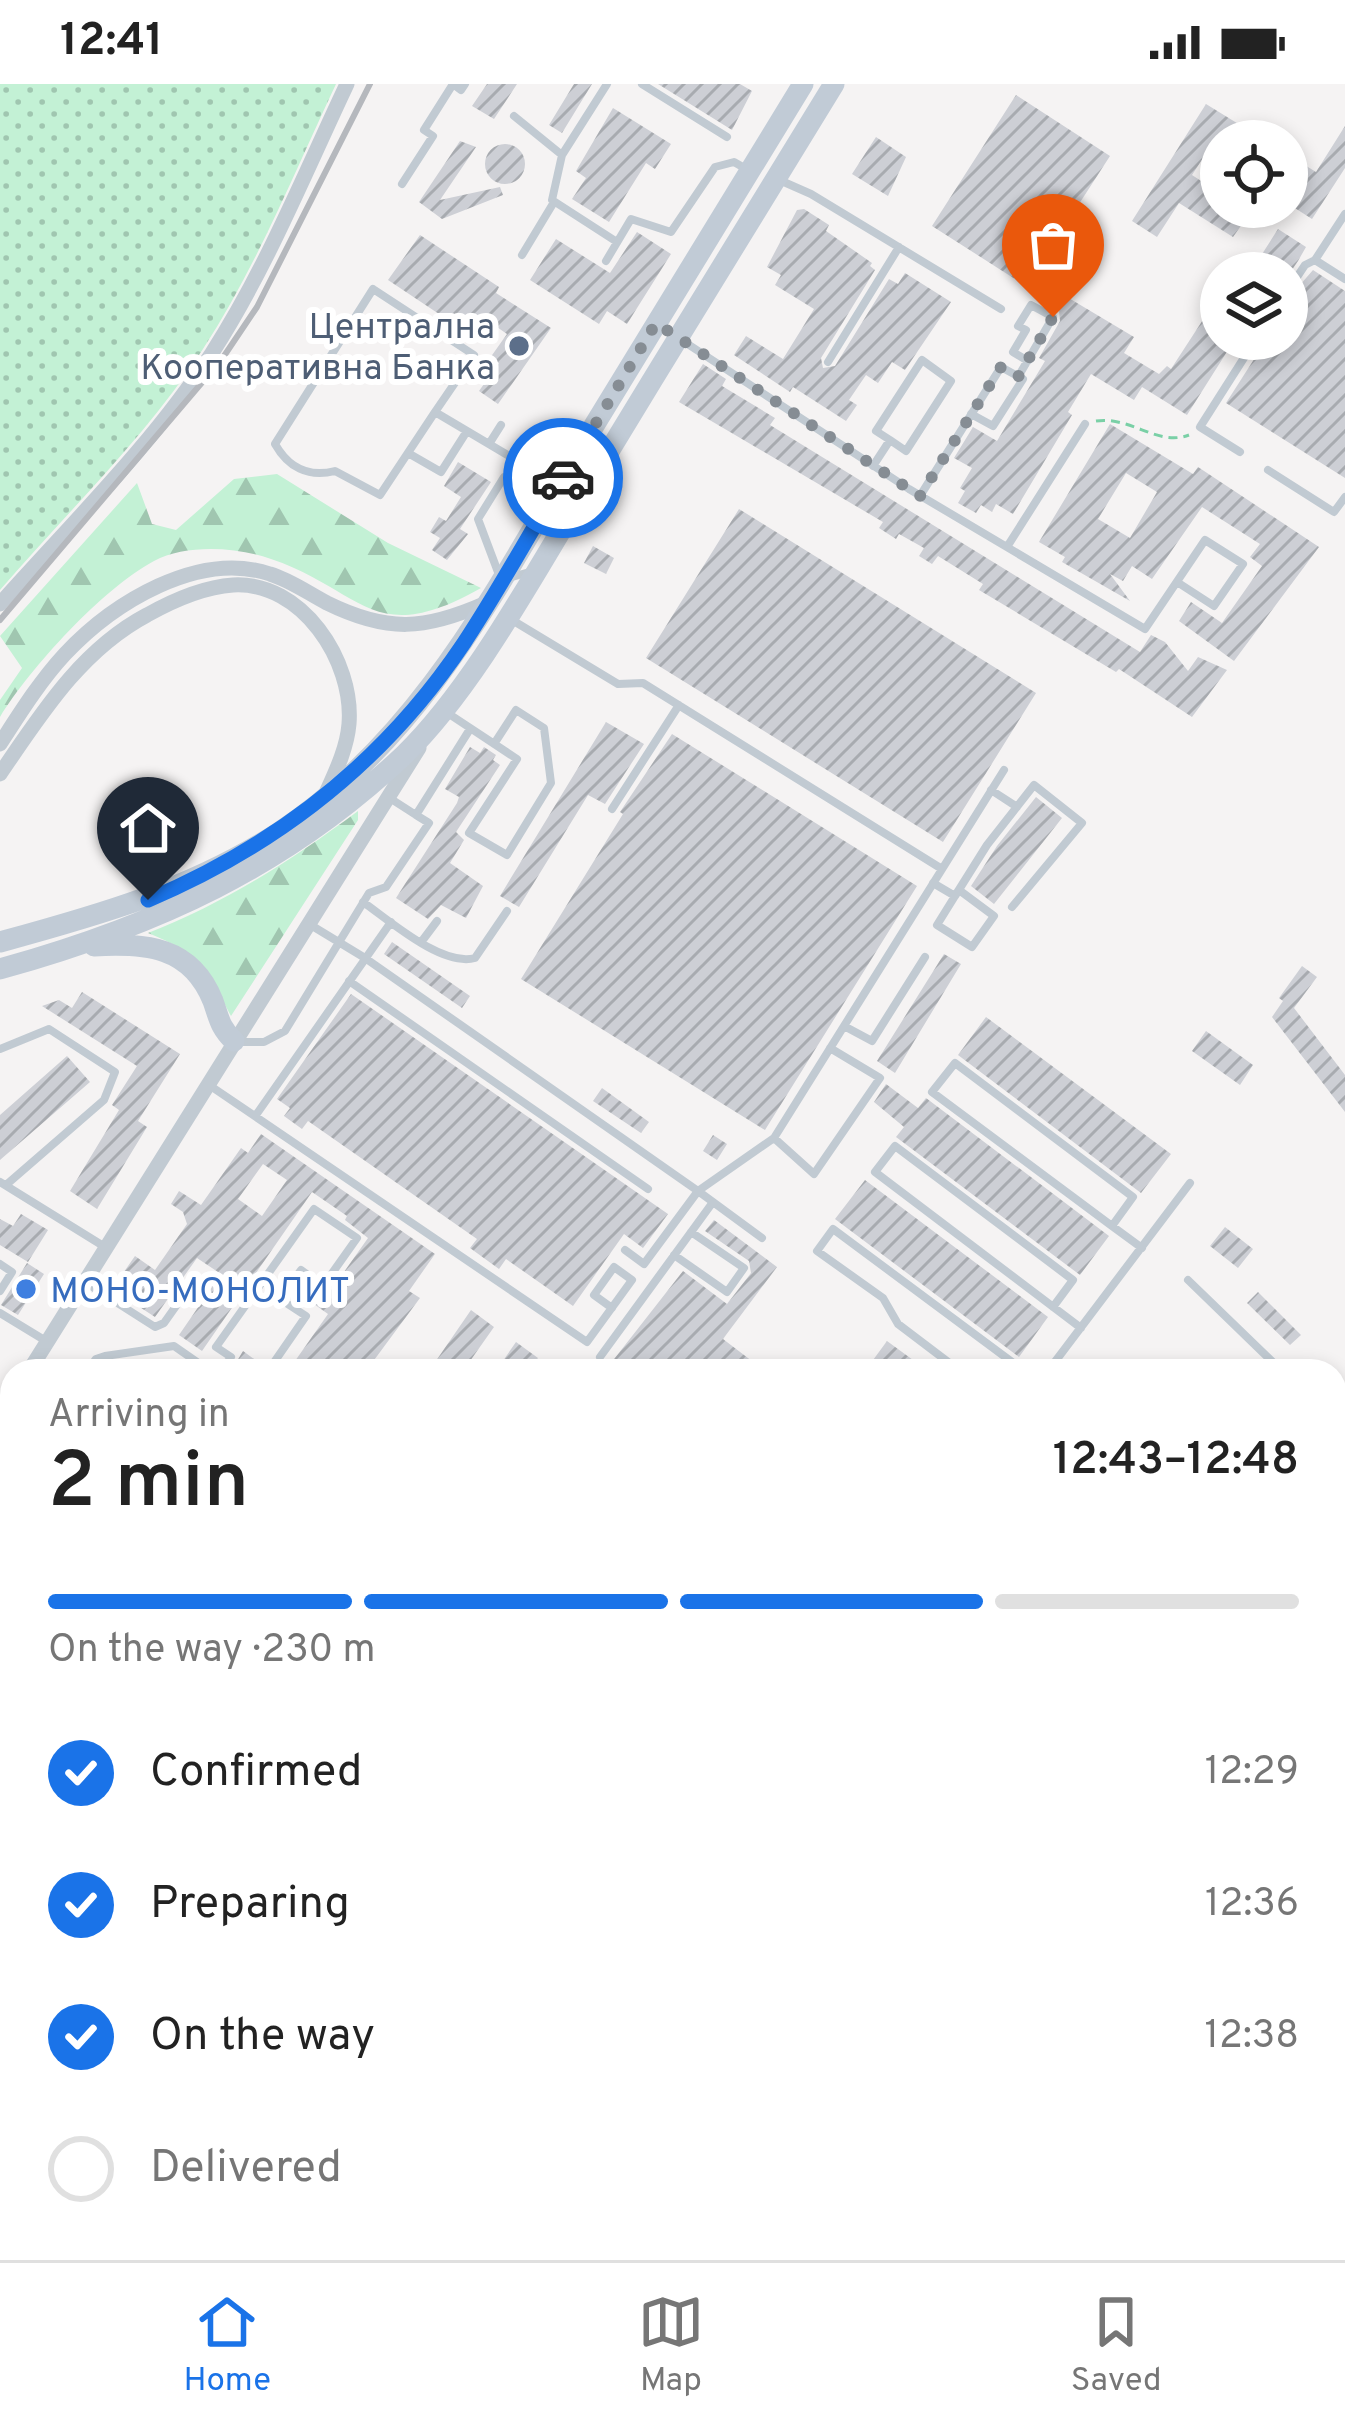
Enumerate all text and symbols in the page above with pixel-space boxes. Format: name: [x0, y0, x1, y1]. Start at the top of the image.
text: 12:41: [60, 14, 163, 71]
map controls: [1200, 120, 1308, 360]
button: locate: [1200, 120, 1308, 228]
pin: [1002, 194, 1104, 317]
icon: bag: [1020, 212, 1086, 278]
button: layers: [1200, 252, 1308, 360]
place label: Централна Кооперативна Банка: [140, 306, 495, 393]
marker: Централна Кооперативна Банка: [506, 333, 532, 359]
courier: [503, 418, 623, 538]
icon: car: [530, 445, 596, 511]
pin: [97, 777, 199, 900]
icon: home: [115, 795, 181, 861]
place label: МОНО-МОНОЛИТ: [50, 1270, 350, 1316]
marker: МОНО-МОНОЛИТ: [13, 1276, 39, 1302]
text: Arriving in: [48, 1392, 230, 1441]
text: 12:43–12:48: [1053, 1433, 1299, 1490]
text: 2 min: [48, 1436, 249, 1535]
text: On the way · 230 m: [48, 1627, 375, 1676]
icon: check: [48, 1740, 114, 1806]
text: Confirmed: [150, 1745, 362, 1802]
text: 12:29: [1205, 1749, 1299, 1798]
icon: check: [48, 1872, 114, 1938]
text: Preparing: [150, 1877, 350, 1934]
text: 12:36: [1205, 1881, 1299, 1930]
icon: check: [48, 2004, 114, 2070]
text: On the way: [150, 2009, 375, 2066]
text: 12:38: [1205, 2013, 1299, 2062]
text: Delivered: [150, 2141, 342, 2198]
tab: Home: [183, 2289, 271, 2403]
tab: Map: [638, 2289, 704, 2403]
tab: Saved: [1071, 2289, 1162, 2403]

